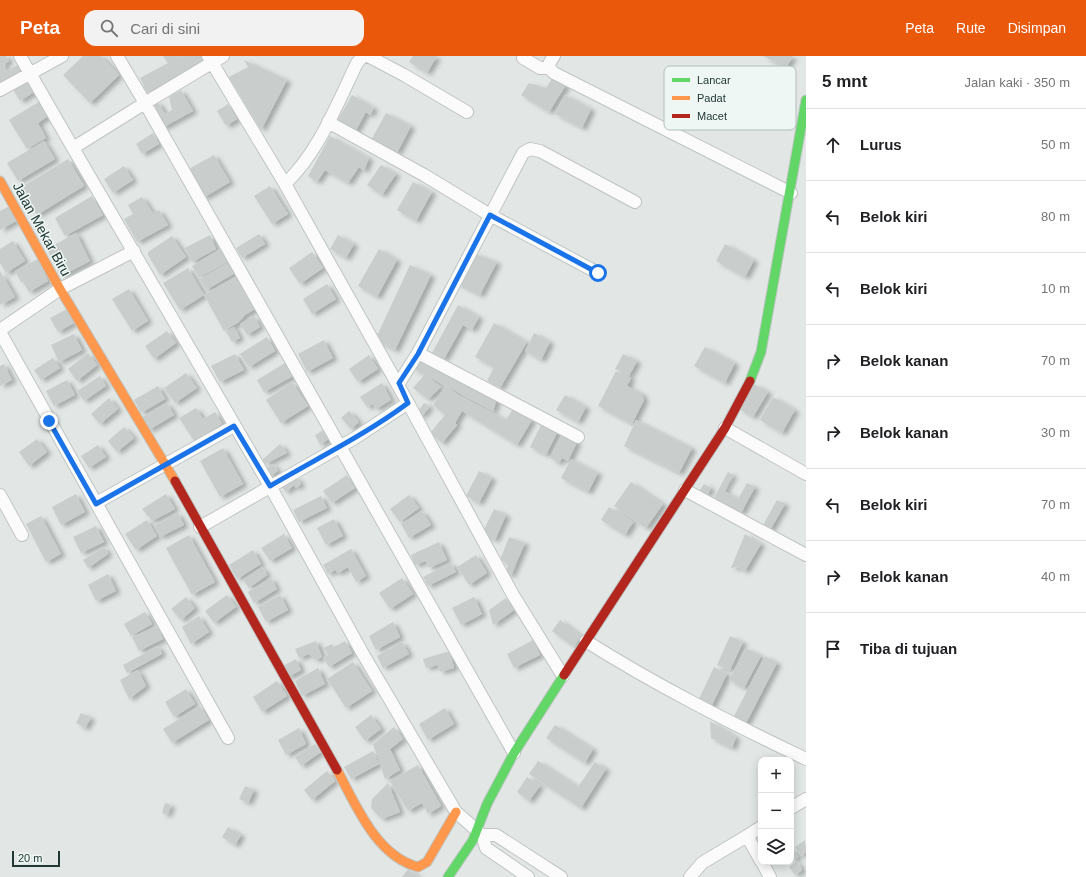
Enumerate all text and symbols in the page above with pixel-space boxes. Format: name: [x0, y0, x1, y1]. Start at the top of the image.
search box: [84, 10, 364, 46]
text: Peta: [20, 17, 60, 38]
icon: search: [98, 17, 120, 39]
text: Cari di sini: [130, 20, 200, 37]
text: Peta: [905, 20, 934, 36]
text: Rute: [956, 20, 986, 36]
text: Disimpan: [1008, 20, 1066, 36]
legend: [664, 66, 796, 130]
text: 5 mnt: [822, 72, 867, 91]
text: Lancar: [697, 74, 731, 86]
text: Jalan kaki · 350 m: [965, 75, 1070, 90]
text: Padat: [697, 92, 726, 104]
text: Macet: [697, 110, 727, 122]
icon: ahead: [822, 134, 844, 156]
text: Lurus: [860, 136, 902, 153]
text: 50 m: [1041, 137, 1070, 152]
street label: Jalan Mekar Biru: [10, 179, 74, 279]
icon: left: [822, 206, 844, 228]
text: Belok kiri: [860, 208, 928, 225]
text: 80 m: [1041, 209, 1070, 224]
route start: [589, 264, 607, 282]
icon: left: [822, 278, 844, 300]
text: Belok kiri: [860, 280, 928, 297]
text: 10 m: [1041, 281, 1070, 296]
icon: right: [822, 350, 844, 372]
text: Belok kanan: [860, 352, 948, 369]
text: 70 m: [1041, 353, 1070, 368]
route end: [40, 412, 58, 430]
icon: right: [822, 422, 844, 444]
text: Belok kanan: [860, 424, 948, 441]
text: 30 m: [1041, 425, 1070, 440]
icon: left: [822, 494, 844, 516]
text: Belok kiri: [860, 496, 928, 513]
text: 70 m: [1041, 497, 1070, 512]
icon: right: [822, 566, 844, 588]
text: Belok kanan: [860, 568, 948, 585]
text: 40 m: [1041, 569, 1070, 584]
icon: arrive: [822, 638, 844, 660]
text: Tiba di tujuan: [860, 640, 957, 657]
map controls: [758, 757, 794, 865]
button: +: [758, 757, 794, 793]
button: −: [758, 793, 794, 829]
button: layers: [758, 829, 794, 865]
scale bar: [12, 849, 60, 868]
text: 20 m: [18, 852, 42, 864]

